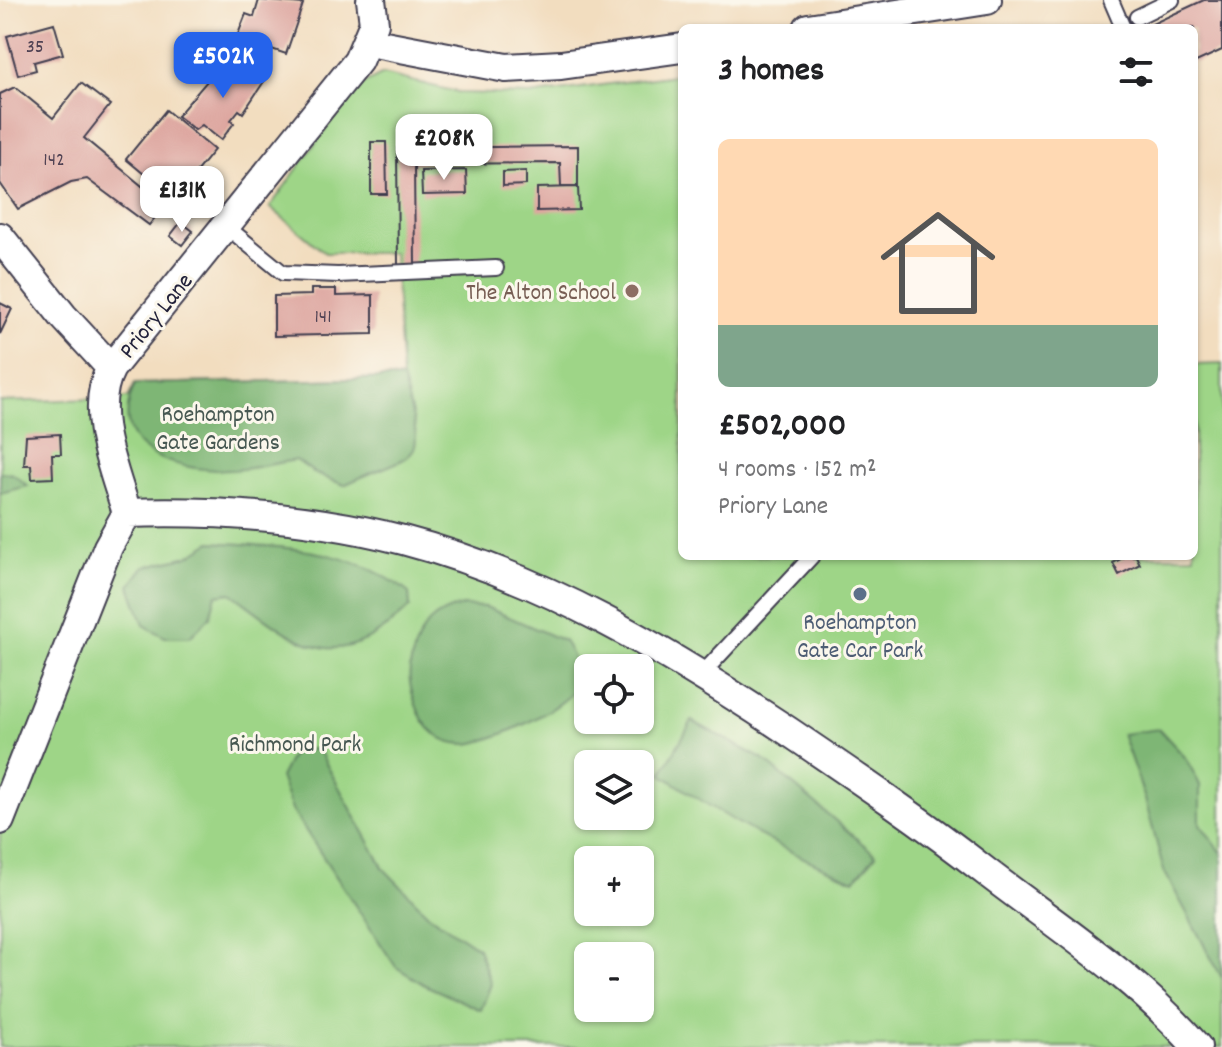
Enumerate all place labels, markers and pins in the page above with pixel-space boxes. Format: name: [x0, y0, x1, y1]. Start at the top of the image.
pin: £502K: [167, 32, 279, 100]
pin: £208K: [388, 114, 500, 182]
pin: £131K: [126, 166, 238, 234]
place label: The Alton School: [466, 277, 616, 311]
marker: The Alton School: [623, 282, 641, 300]
marker: Roehampton Gate Car Park: [851, 585, 869, 603]
place label: Roehampton Gate Car Park: [797, 607, 923, 669]

